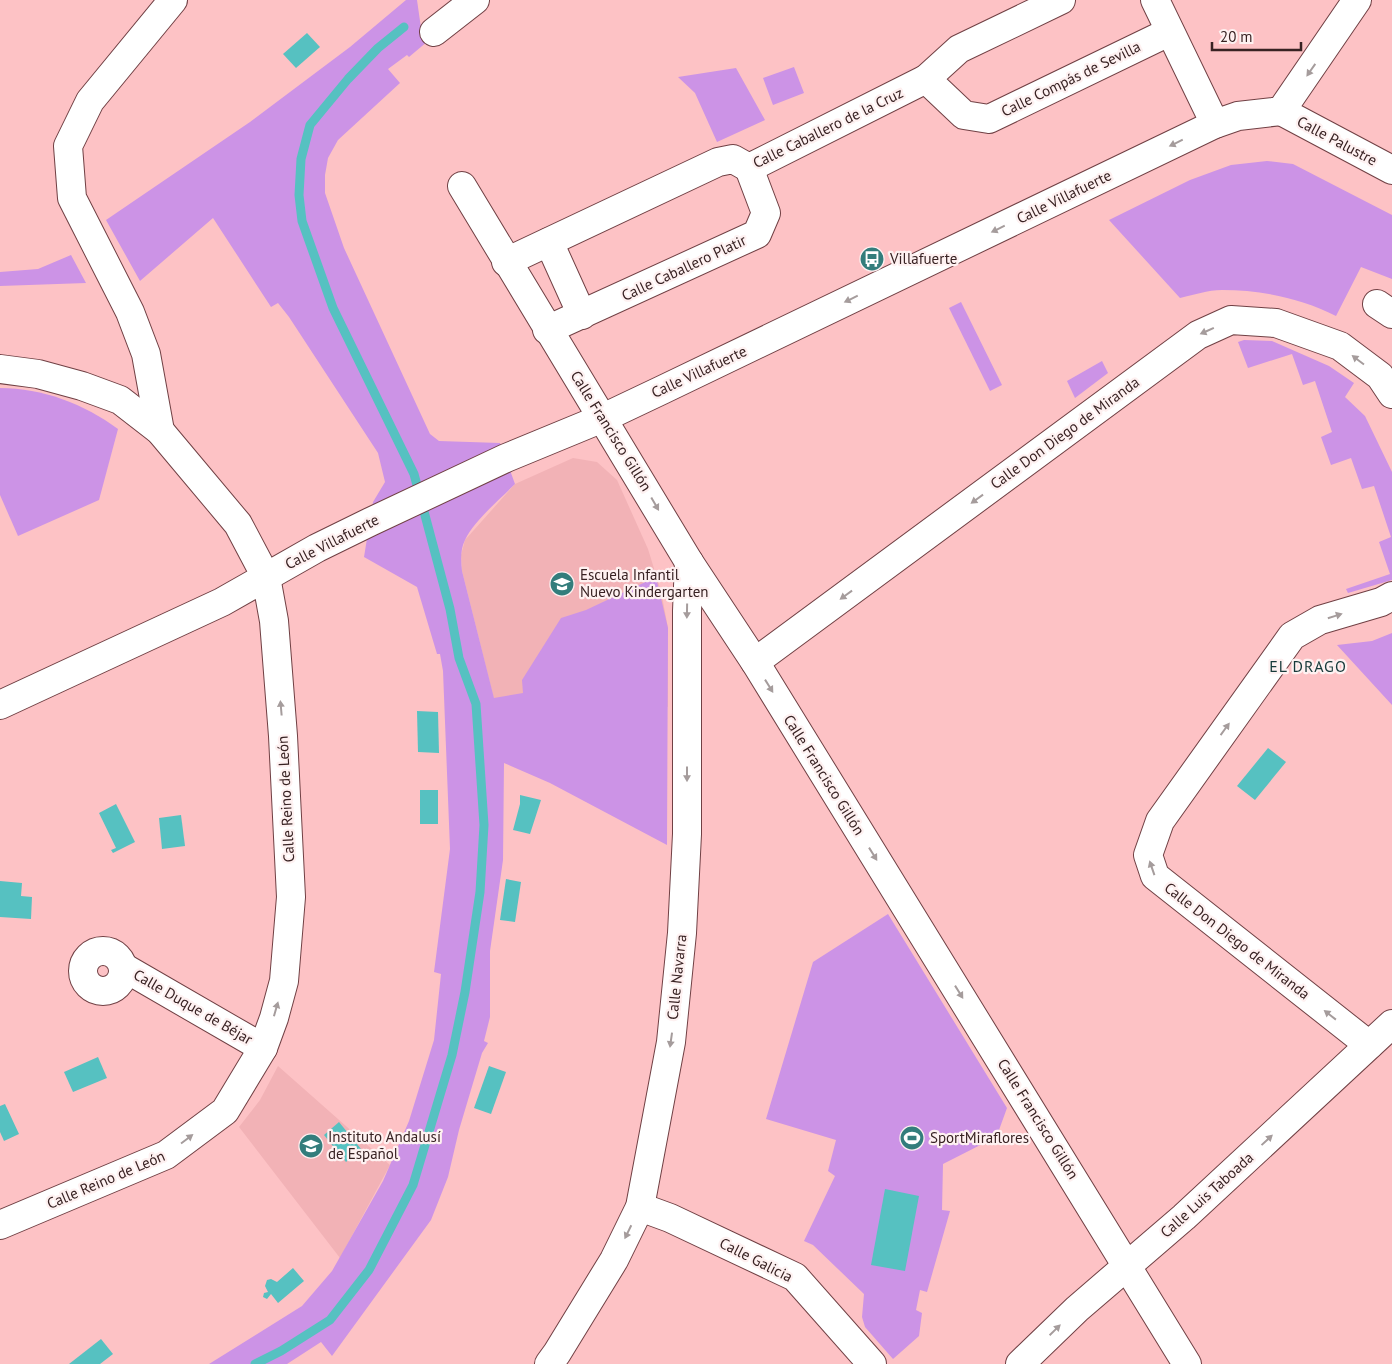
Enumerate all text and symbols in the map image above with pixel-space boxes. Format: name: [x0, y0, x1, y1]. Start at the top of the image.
scale bar: [1212, 20, 1301, 52]
text: 20 m: [1220, 27, 1253, 46]
street label: Calle Compás de Sevilla: [998, 37, 1144, 121]
one-way arrow: [1306, 63, 1316, 77]
street label: Calle Caballero de la Cruz: [750, 83, 906, 172]
street label: Calle Palustre: [1294, 112, 1381, 170]
one-way arrow: [1169, 139, 1183, 147]
street label: Calle Villafuerte: [1013, 165, 1114, 228]
one-way arrow: [990, 224, 1005, 233]
street label: Calle Caballero Platir: [618, 230, 749, 305]
bus stop icon: Villafuerte: [859, 246, 885, 272]
place label: Villafuerte: [889, 249, 957, 268]
one-way arrow: [844, 295, 858, 303]
one-way arrow: [1200, 327, 1214, 335]
street label: Calle Villafuerte: [648, 341, 749, 402]
one-way arrow: [1351, 355, 1365, 365]
street label: Calle Francisco Gillón: [567, 367, 656, 494]
street label: Calle Don Diego de Miranda: [987, 372, 1143, 493]
one-way arrow: [970, 493, 983, 503]
one-way arrow: [651, 498, 660, 511]
street label: Calle Villafuerte: [282, 510, 382, 573]
place label: Escuela Infantil Nuevo Kindergarten: [580, 565, 709, 601]
school or university icon: Escuela Infantil Nuevo Kindergarten: [549, 571, 575, 597]
one-way arrow: [839, 590, 853, 600]
one-way arrow: [683, 603, 691, 619]
one-way arrow: [1328, 611, 1343, 619]
district label: EL DRAGO: [1269, 656, 1347, 676]
one-way arrow: [765, 680, 774, 693]
one-way arrow: [277, 700, 285, 716]
street label: Calle Francisco Gillón: [780, 711, 869, 838]
one-way arrow: [1220, 723, 1230, 736]
street label: Calle Reino de León: [273, 735, 298, 863]
one-way arrow: [683, 766, 691, 782]
one-way arrow: [869, 848, 878, 861]
one-way arrow: [1148, 860, 1156, 875]
street label: Calle Don Diego de Miranda: [1161, 878, 1314, 1003]
street label: Calle Navarra: [663, 933, 690, 1021]
street label: Calle Duque de Béjar: [130, 965, 256, 1048]
one-way arrow: [954, 986, 964, 999]
one-way arrow: [273, 1001, 281, 1016]
one-way arrow: [1324, 1010, 1337, 1020]
one-way arrow: [667, 1033, 675, 1049]
street label: Calle Francisco Gillón: [994, 1055, 1083, 1182]
sports icon: SportMiraflores: [899, 1125, 925, 1151]
place label: Instituto Andalusí de Español: [328, 1127, 441, 1163]
place label: SportMiraflores: [930, 1128, 1029, 1147]
school or university icon: Instituto Andalusí de Español: [298, 1133, 324, 1159]
one-way arrow: [180, 1134, 193, 1145]
one-way arrow: [1261, 1134, 1273, 1146]
street label: Calle Reino de León: [44, 1146, 168, 1213]
street label: Calle Luis Taboada: [1156, 1148, 1257, 1241]
one-way arrow: [624, 1225, 632, 1239]
street label: Calle Galicia: [717, 1233, 796, 1286]
one-way arrow: [1049, 1324, 1061, 1336]

